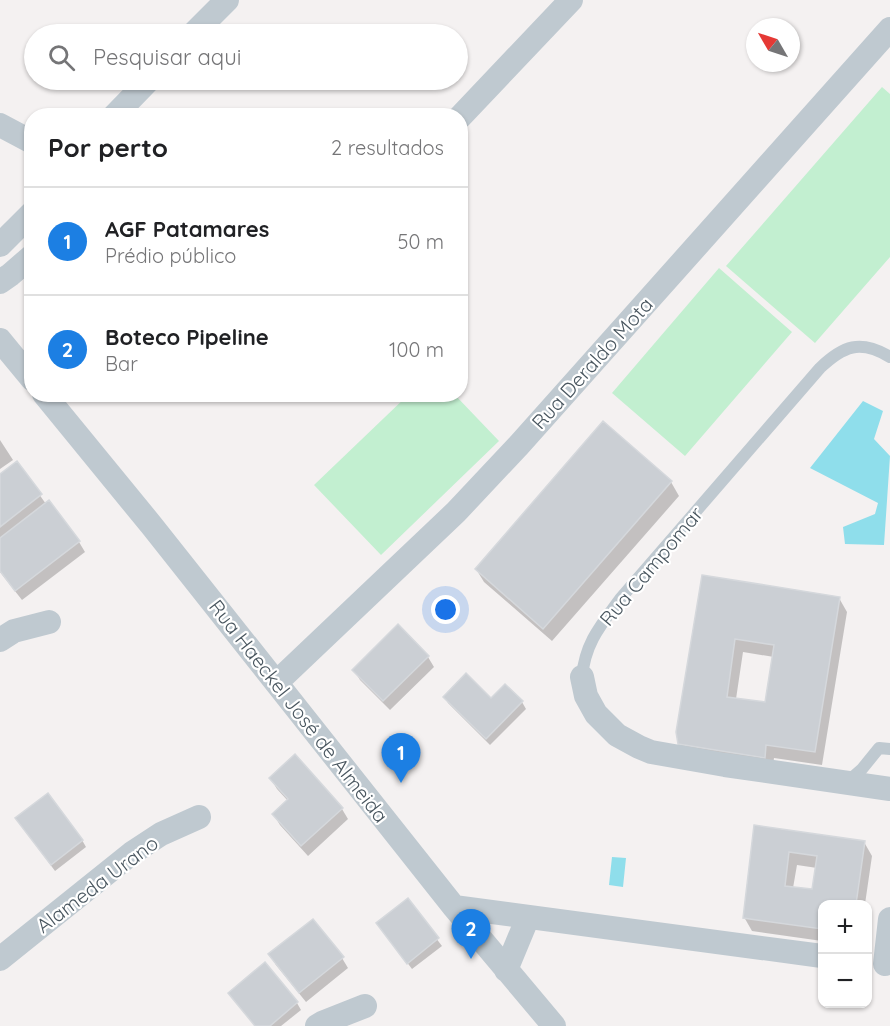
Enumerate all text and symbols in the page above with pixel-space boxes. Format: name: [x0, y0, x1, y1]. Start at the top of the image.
north arrow: [746, 18, 800, 72]
search box: [24, 24, 468, 90]
icon: search: [45, 41, 78, 74]
text: Pesquisar aqui: [93, 43, 241, 71]
text: Por perto: [48, 131, 168, 164]
text: 2 resultados: [331, 135, 444, 160]
text: AGF Patamares: [105, 215, 269, 243]
text: 1: [64, 229, 71, 254]
text: 50 m: [398, 229, 444, 254]
text: Prédio público: [105, 243, 236, 268]
street label: Rua Deraldo Mota: [526, 292, 658, 434]
text: Boteco Pipeline: [105, 323, 269, 351]
text: 2: [62, 337, 73, 362]
text: 100 m: [389, 337, 444, 362]
text: Bar: [105, 351, 138, 376]
street label: Rua Campomar: [594, 501, 708, 631]
street label: Rua Haeckel José de Almeida: [204, 595, 394, 827]
your location: [431, 595, 460, 624]
pin: 1: [382, 734, 420, 783]
street label: Alameda Urano: [31, 830, 163, 938]
map controls: [818, 900, 872, 1008]
button: +: [818, 900, 872, 954]
pin: 2: [452, 910, 490, 959]
button: −: [818, 954, 872, 1008]

